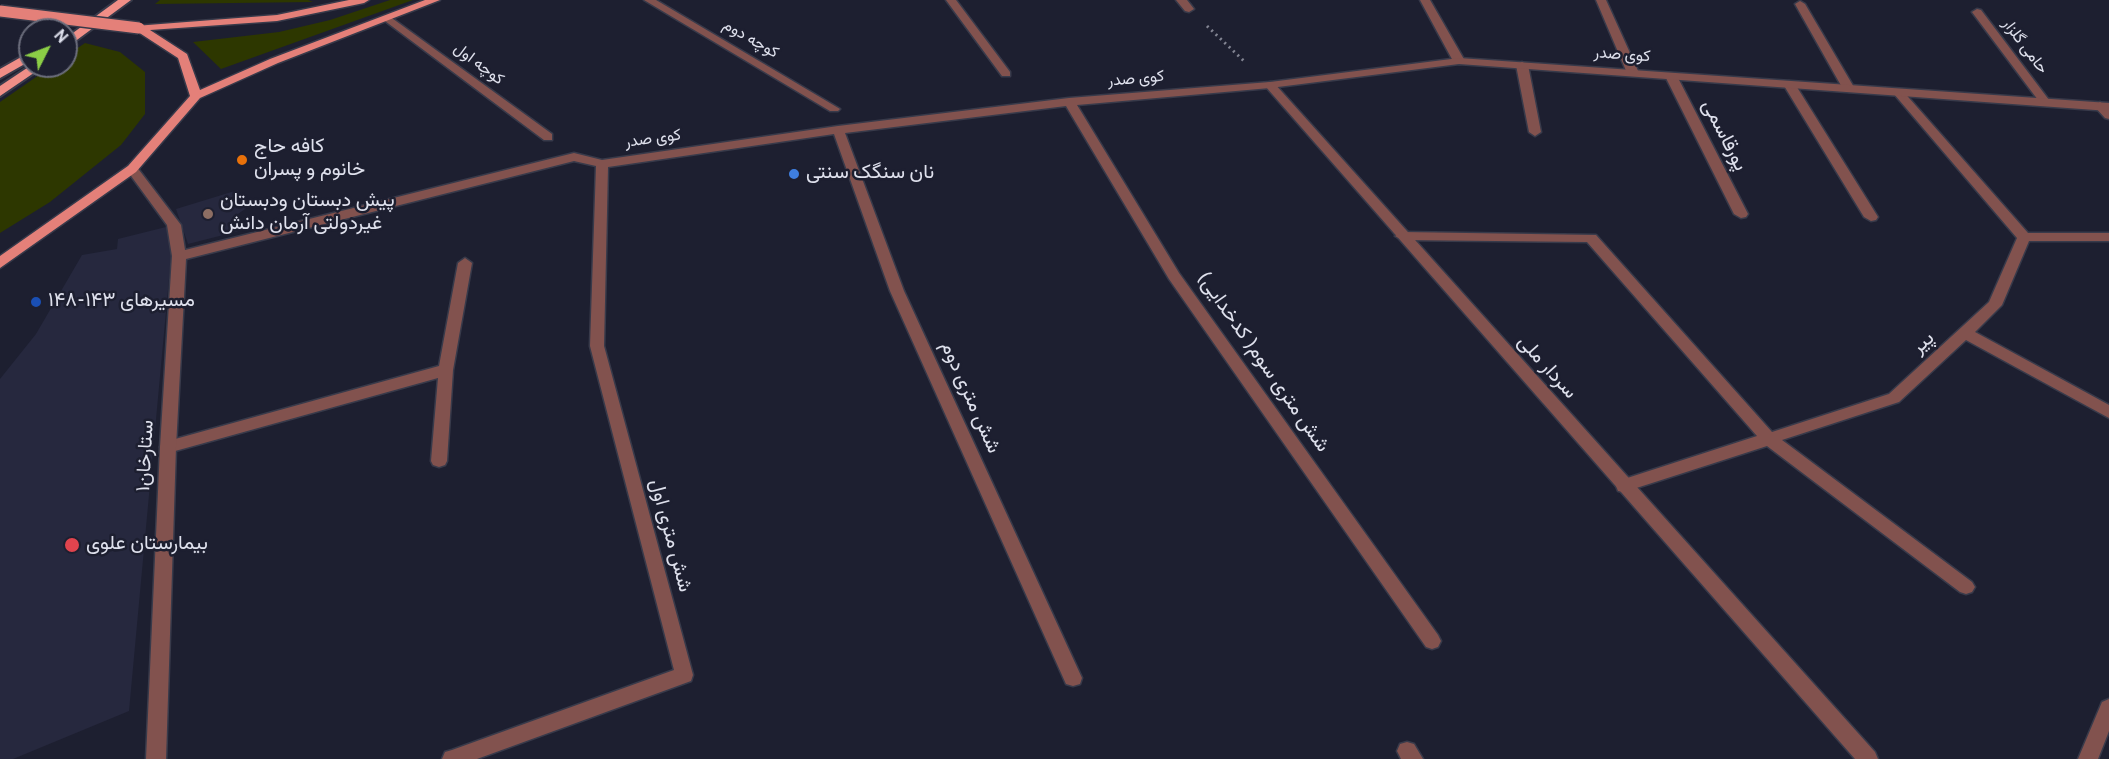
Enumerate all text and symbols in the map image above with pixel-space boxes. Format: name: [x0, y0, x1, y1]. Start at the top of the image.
street label: کوچه دوم: [719, 16, 781, 64]
street label: حامی گلزار: [1997, 16, 2051, 78]
north arrow: [18, 18, 78, 78]
text: N: [49, 26, 71, 48]
street label: کوچه اول: [449, 40, 507, 90]
street label: کوی صدر: [1593, 44, 1651, 68]
street label: کوی صدر: [1107, 68, 1165, 92]
street label: پورقاسمی: [1695, 96, 1751, 176]
street label: کوی صدر: [624, 127, 682, 153]
place label: کافه حاج‌ خانوم‌ و پسران: [254, 136, 365, 183]
marker: کافه حاج‌ خانوم‌ و پسران: [235, 153, 249, 167]
place label: نان سنگک سنتی: [806, 162, 934, 186]
marker: نان سنگک سنتی: [787, 167, 801, 181]
place label: پیش دبستان ودبستان غیردولتی آرمان دانش: [220, 190, 395, 237]
marker: پیش دبستان ودبستان غیردولتی آرمان دانش: [201, 207, 215, 221]
street label: (کدخدایی )شش متری سوم: [1191, 268, 1333, 458]
place label: مسیرهای ۱۴۳-۱۴۸: [48, 290, 195, 314]
marker: مسیرهای ۱۴۳-۱۴۸: [29, 295, 43, 309]
street label: پیر: [1908, 328, 1940, 360]
street label: سردار ملی: [1511, 331, 1581, 405]
street label: شش متری دوم: [934, 338, 1004, 458]
street label: ستارخان۱: [133, 419, 161, 493]
street label: شش متری اول: [642, 477, 696, 595]
place label: بیمارستان علوی: [86, 533, 208, 557]
marker: بیمارستان علوی: [63, 536, 81, 554]

